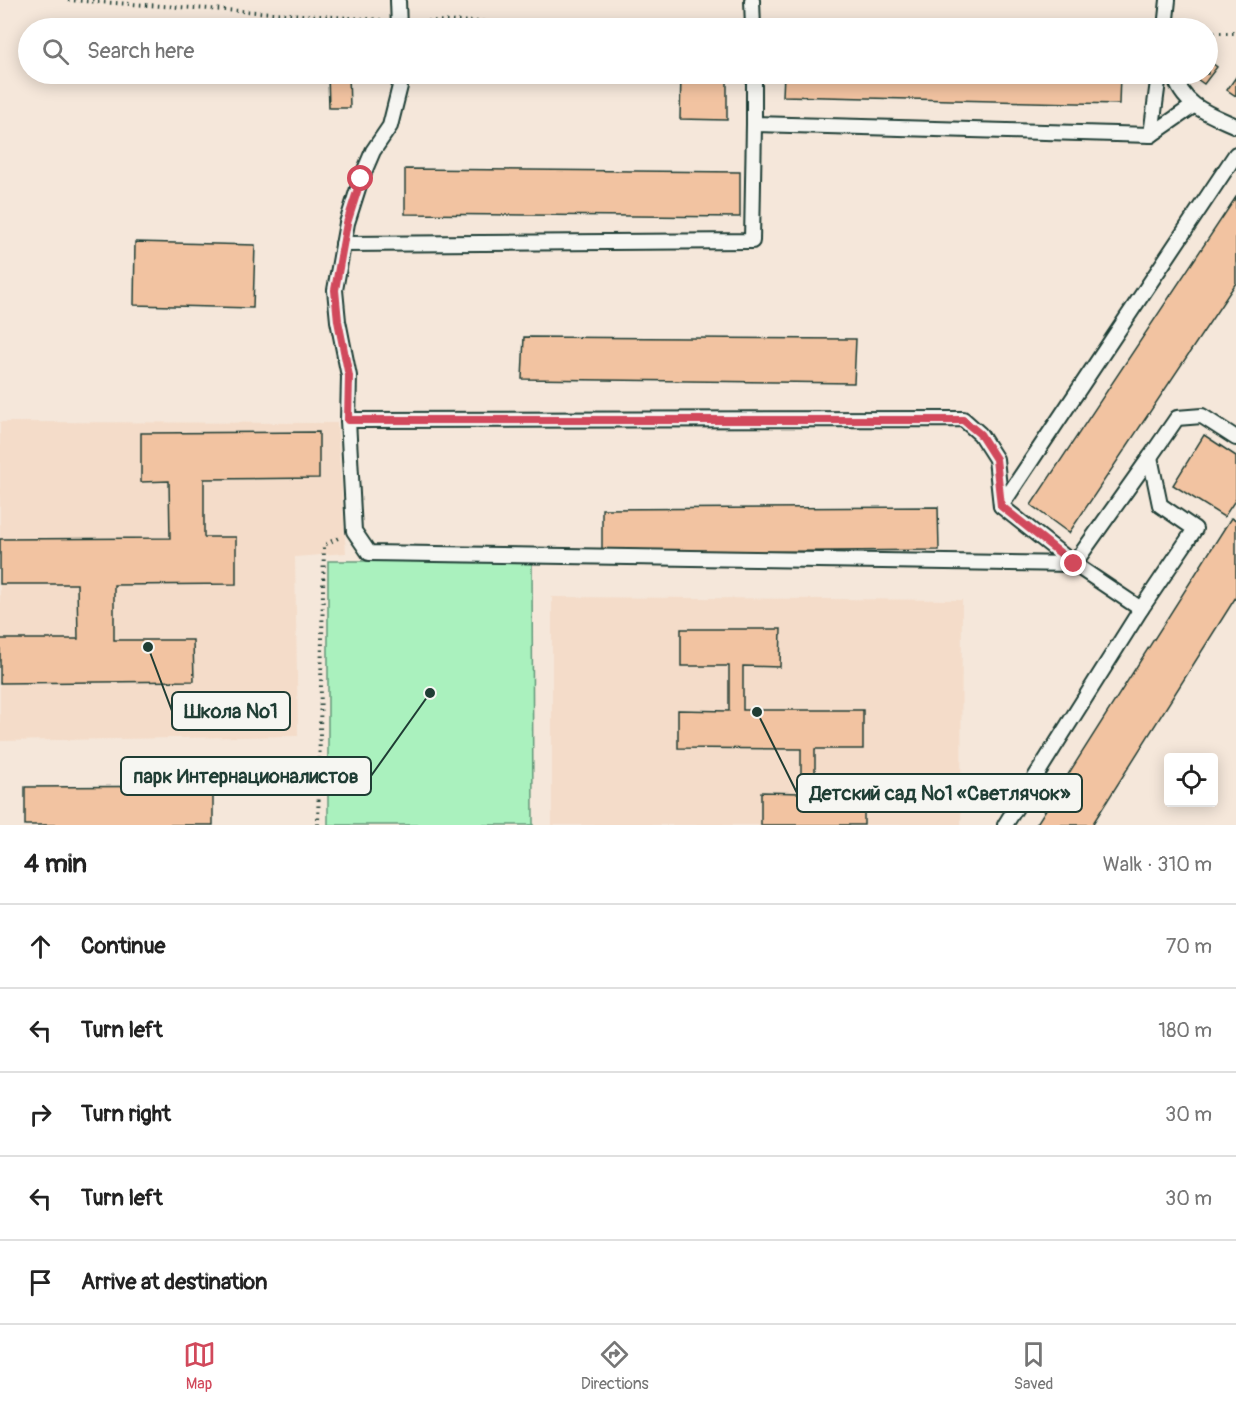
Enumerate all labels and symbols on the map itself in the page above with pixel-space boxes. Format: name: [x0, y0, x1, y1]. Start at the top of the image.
route start: [347, 165, 373, 191]
route end: [1060, 550, 1086, 576]
callout: Школа №1: [172, 692, 290, 730]
text: Школа №1: [183, 699, 278, 724]
callout: парк Интернационалистов: [121, 757, 371, 795]
text: парк Интернационалистов: [133, 764, 359, 789]
callout: Детский сад №1 «Светлячок»: [797, 774, 1082, 812]
text: Детский сад №1 «Светлячок»: [809, 781, 1071, 806]

